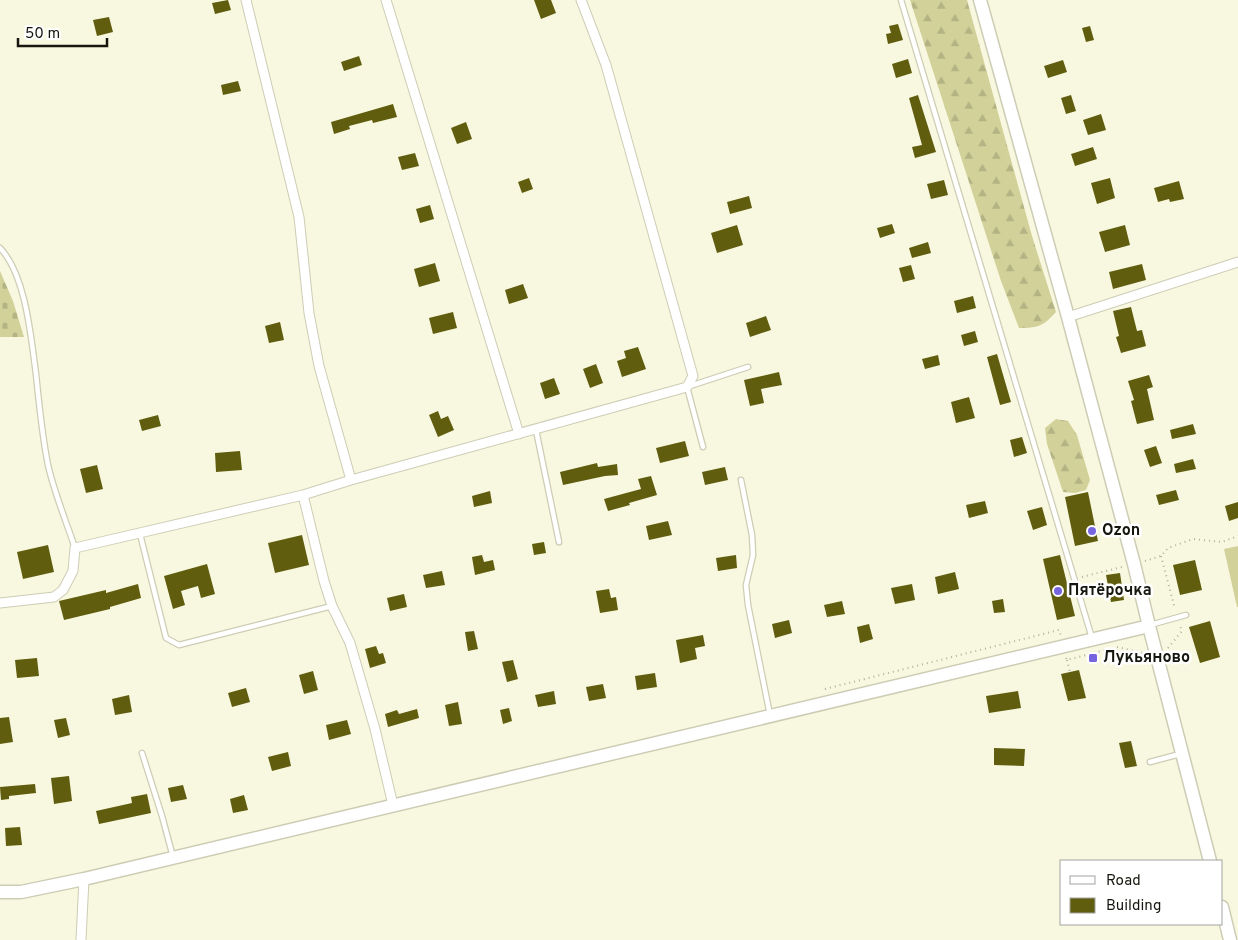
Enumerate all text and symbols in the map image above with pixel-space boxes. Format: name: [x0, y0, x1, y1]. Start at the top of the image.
scale bar: [18, 15, 106, 47]
text: 50 m: [25, 25, 60, 44]
place label: Ozon: [1102, 521, 1140, 541]
marker: Ozon: [1086, 525, 1098, 537]
place label: Пятёрочка: [1068, 581, 1152, 601]
marker: Пятёрочка: [1052, 585, 1064, 597]
place label: Лукьяново: [1103, 648, 1190, 668]
marker: Лукьяново: [1087, 652, 1099, 664]
legend: [1060, 860, 1223, 925]
text: Road: [1106, 872, 1141, 891]
text: Building: [1106, 897, 1161, 916]

